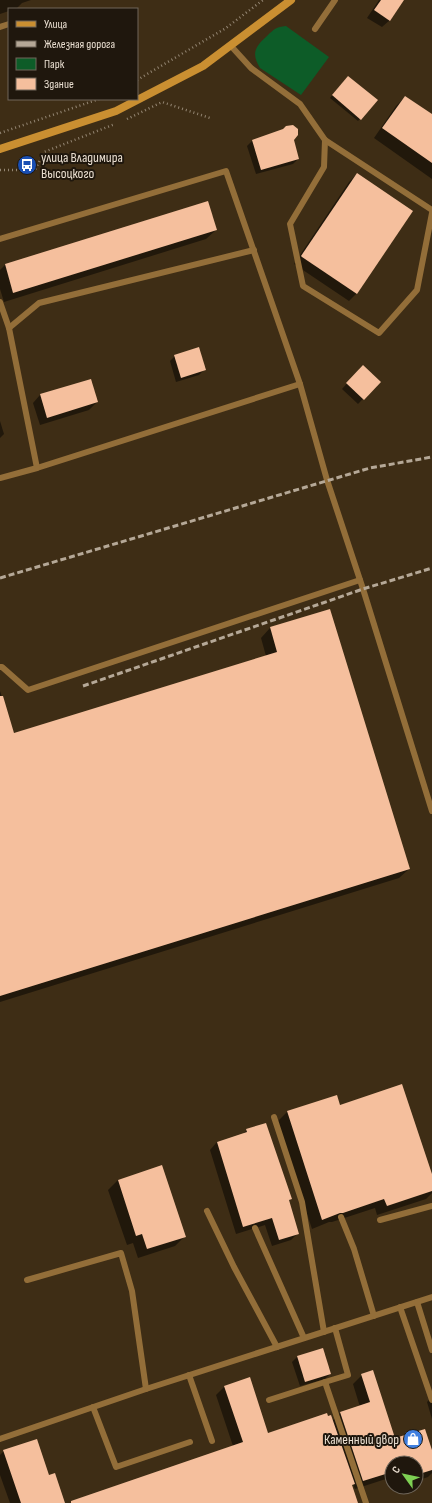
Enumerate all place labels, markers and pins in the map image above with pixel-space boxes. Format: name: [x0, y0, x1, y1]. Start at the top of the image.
place label: улица Владимира Высоцкого: [41, 149, 123, 182]
bus stop icon: улица Владимира Высоцкого: [16, 154, 38, 176]
shop icon: Каменный двор: [402, 1428, 424, 1450]
place label: Каменный двор: [324, 1431, 399, 1448]

